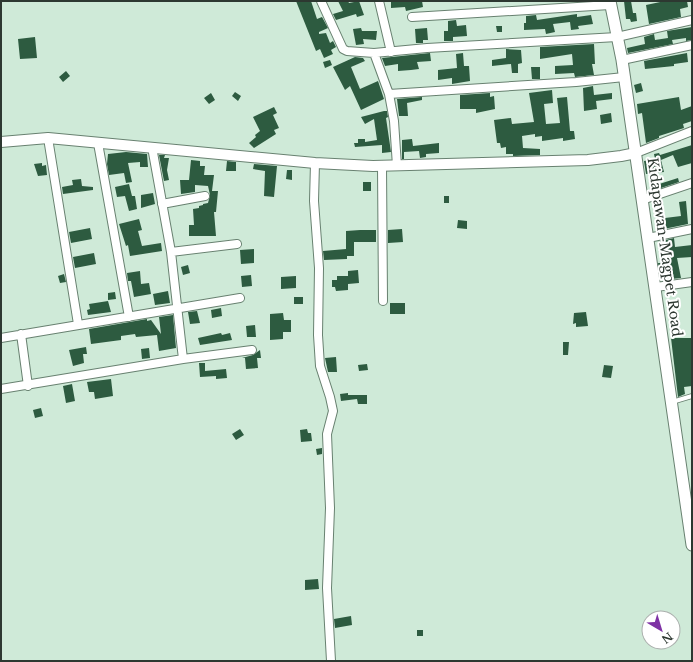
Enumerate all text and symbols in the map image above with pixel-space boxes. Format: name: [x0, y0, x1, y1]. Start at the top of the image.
street label: Kidapawan-Magpet Road: [644, 156, 687, 338]
north arrow: [641, 610, 681, 650]
text: N: [658, 629, 676, 647]

